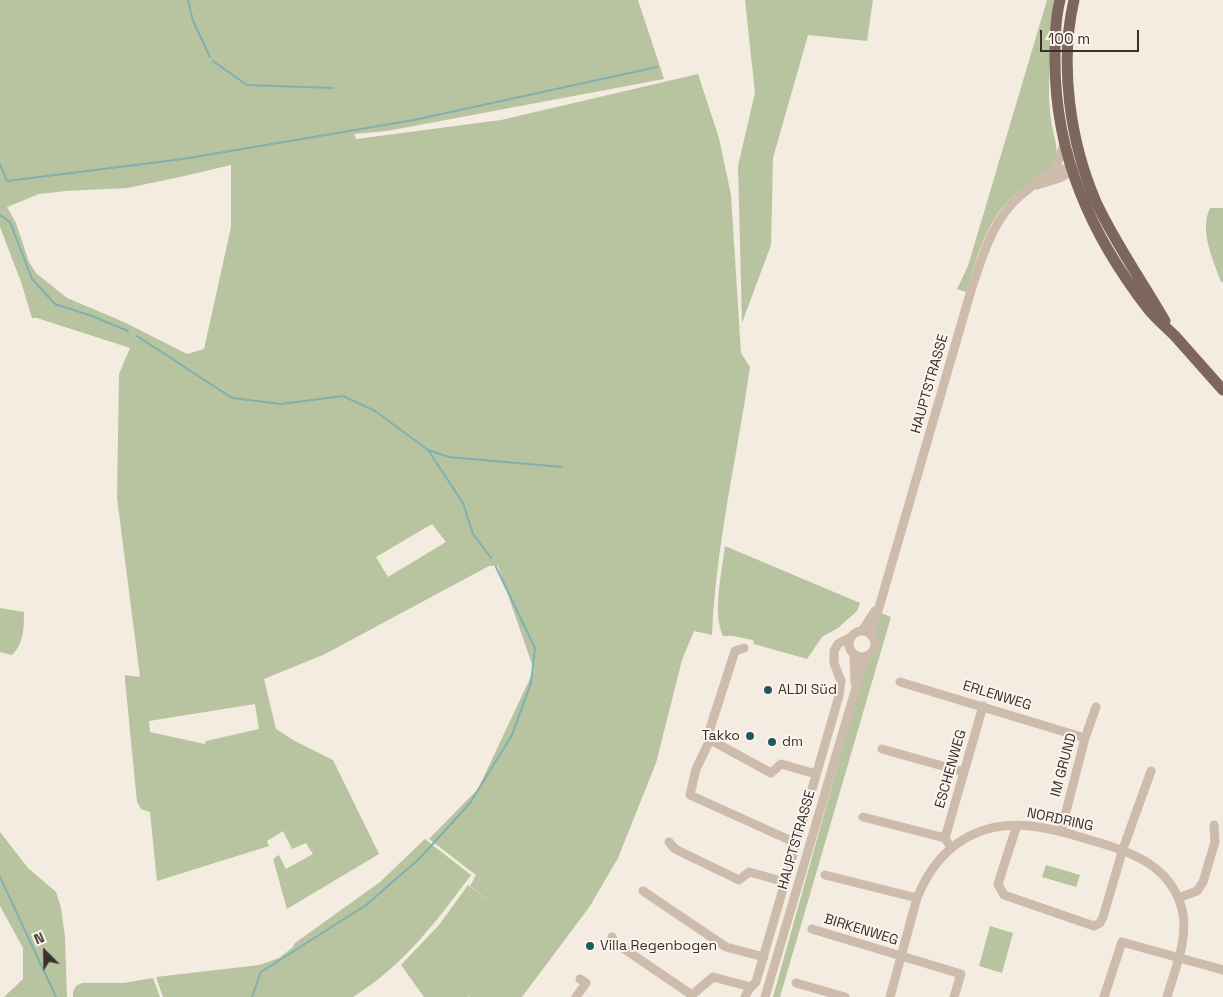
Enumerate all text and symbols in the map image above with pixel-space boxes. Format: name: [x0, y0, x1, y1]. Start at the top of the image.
scale bar: [1043, 20, 1142, 52]
text: 100 m: [1048, 29, 1090, 48]
street label: HAUPTSTRASSE: [908, 332, 952, 436]
street label: ERLENWEG: [961, 678, 1033, 714]
place label: ALDI Süd: [778, 682, 837, 698]
marker: ALDI Süd: [762, 684, 774, 696]
place label: Takko: [702, 728, 740, 744]
street label: ESCHENWEG: [932, 728, 970, 810]
marker: Takko: [744, 730, 756, 742]
street label: IM GRUND: [1047, 731, 1081, 799]
place label: dm: [782, 734, 803, 750]
marker: dm: [766, 736, 778, 748]
street label: HAUPTSTRASSE: [775, 788, 819, 892]
street label: NORDRING: [1025, 805, 1095, 835]
street label: BIRKENWEG: [822, 911, 900, 949]
north arrow: [20, 927, 70, 977]
text: N: [31, 928, 47, 948]
place label: Villa Regenbogen: [600, 938, 717, 954]
marker: Villa Regenbogen: [584, 940, 596, 952]

